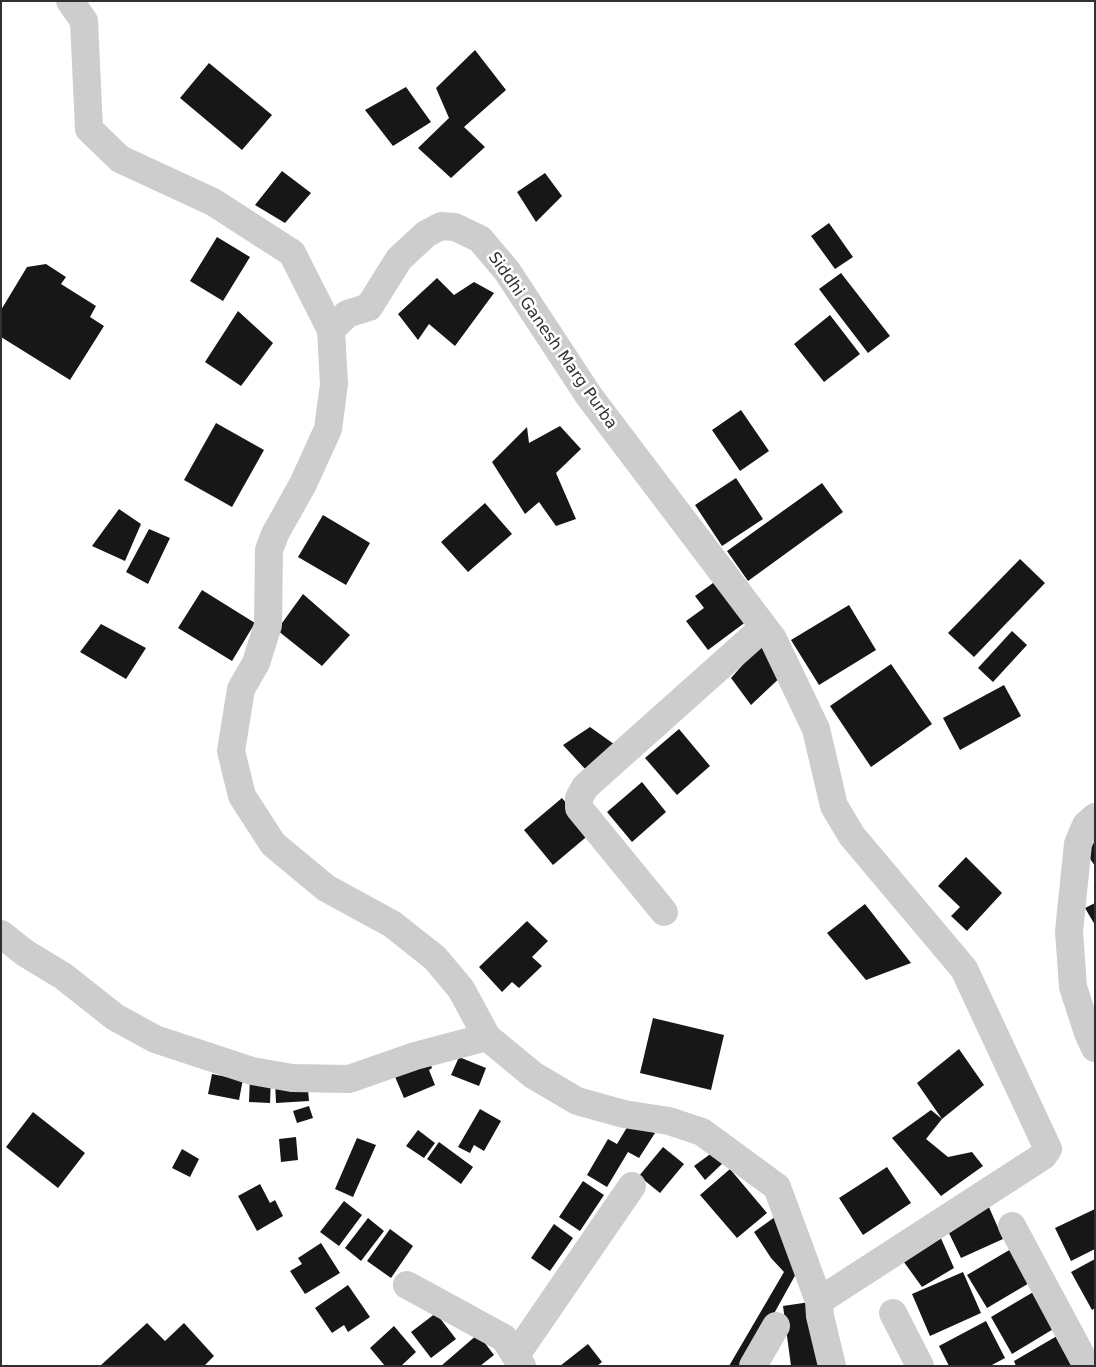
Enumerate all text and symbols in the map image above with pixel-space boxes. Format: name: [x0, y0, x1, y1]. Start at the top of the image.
street label: Siddhi Ganesh Marg Purba: [483, 249, 621, 433]

